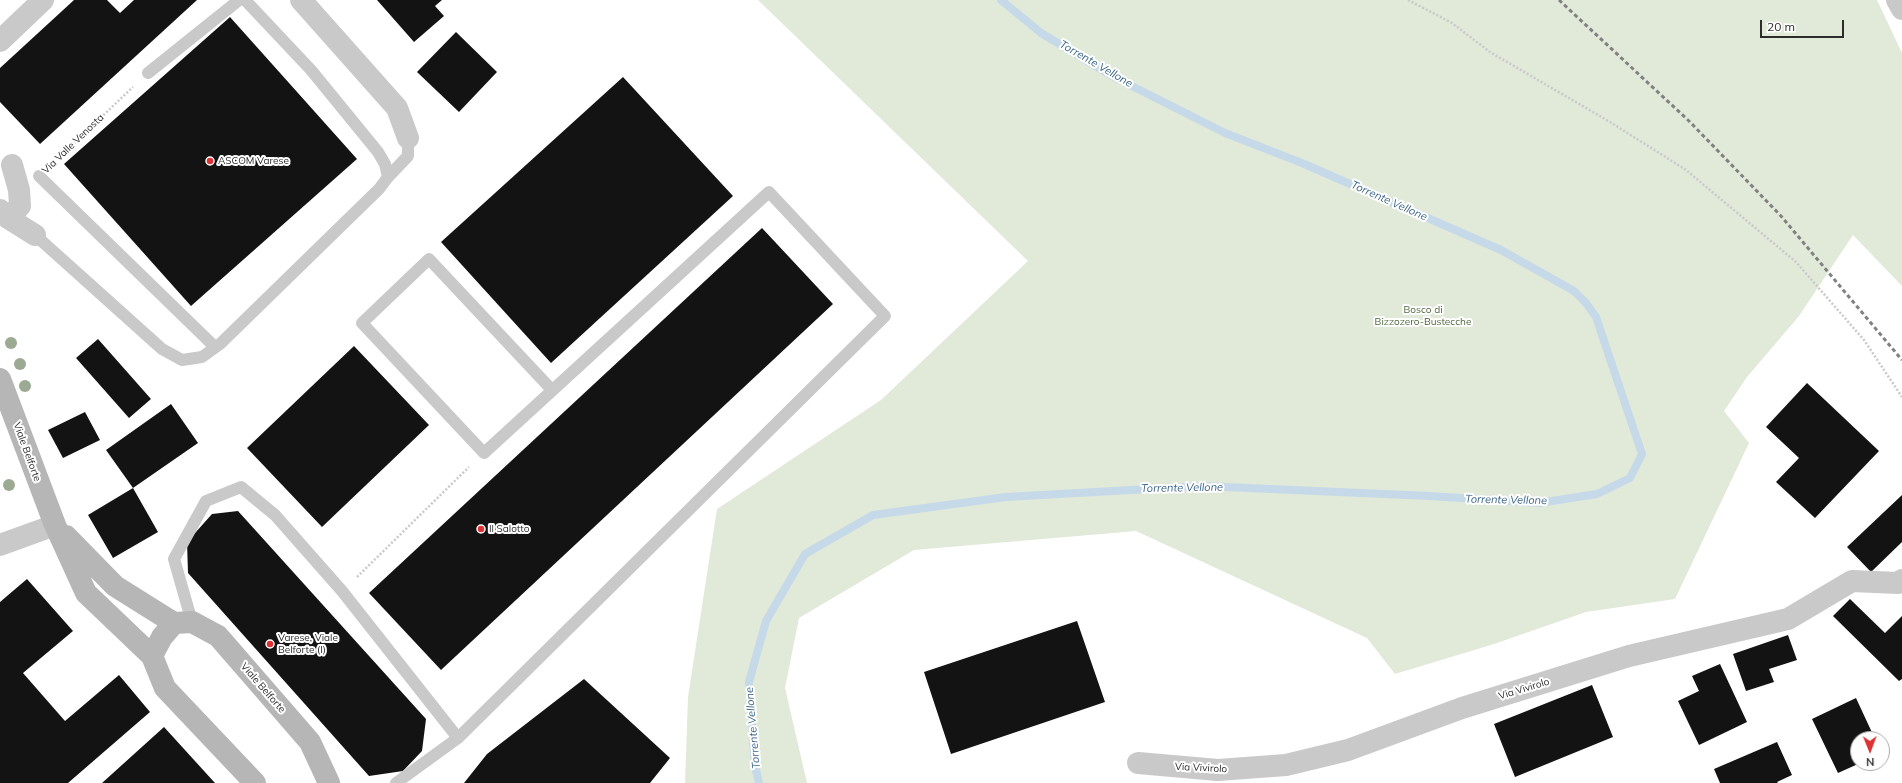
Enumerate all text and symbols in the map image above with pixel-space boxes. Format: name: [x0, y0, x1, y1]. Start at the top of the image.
scale bar: [1762, 12, 1846, 38]
text: 20 m: [1767, 19, 1795, 34]
water label: Torrente Vellone: [1057, 38, 1135, 90]
street label: Via Valle Venosta: [40, 112, 106, 176]
place label: ASCOM Varese: [218, 155, 289, 167]
marker: ASCOM Varese: [205, 156, 215, 166]
water label: Torrente Vellone: [1349, 178, 1429, 224]
park label: Bosco di Bizzozero-Bustecche: [1375, 304, 1471, 328]
street label: Viale Belforte: [11, 421, 43, 483]
water label: Torrente Vellone: [1141, 481, 1223, 495]
water label: Torrente Vellone: [1465, 493, 1547, 507]
place label: Il Salotto: [489, 523, 529, 535]
marker: Il Salotto: [476, 524, 486, 534]
place label: Varese, Viale Belforte (I): [278, 632, 338, 656]
marker: Varese, Viale Belforte (I): [265, 639, 275, 649]
street label: Viale Belforte: [238, 661, 288, 715]
street label: Via Vivirolo: [1497, 676, 1551, 702]
water label: Torrente Vellone: [743, 687, 763, 769]
north arrow: [1850, 731, 1890, 771]
text: N: [1866, 755, 1874, 769]
street label: Via Vivirolo: [1175, 761, 1227, 775]

